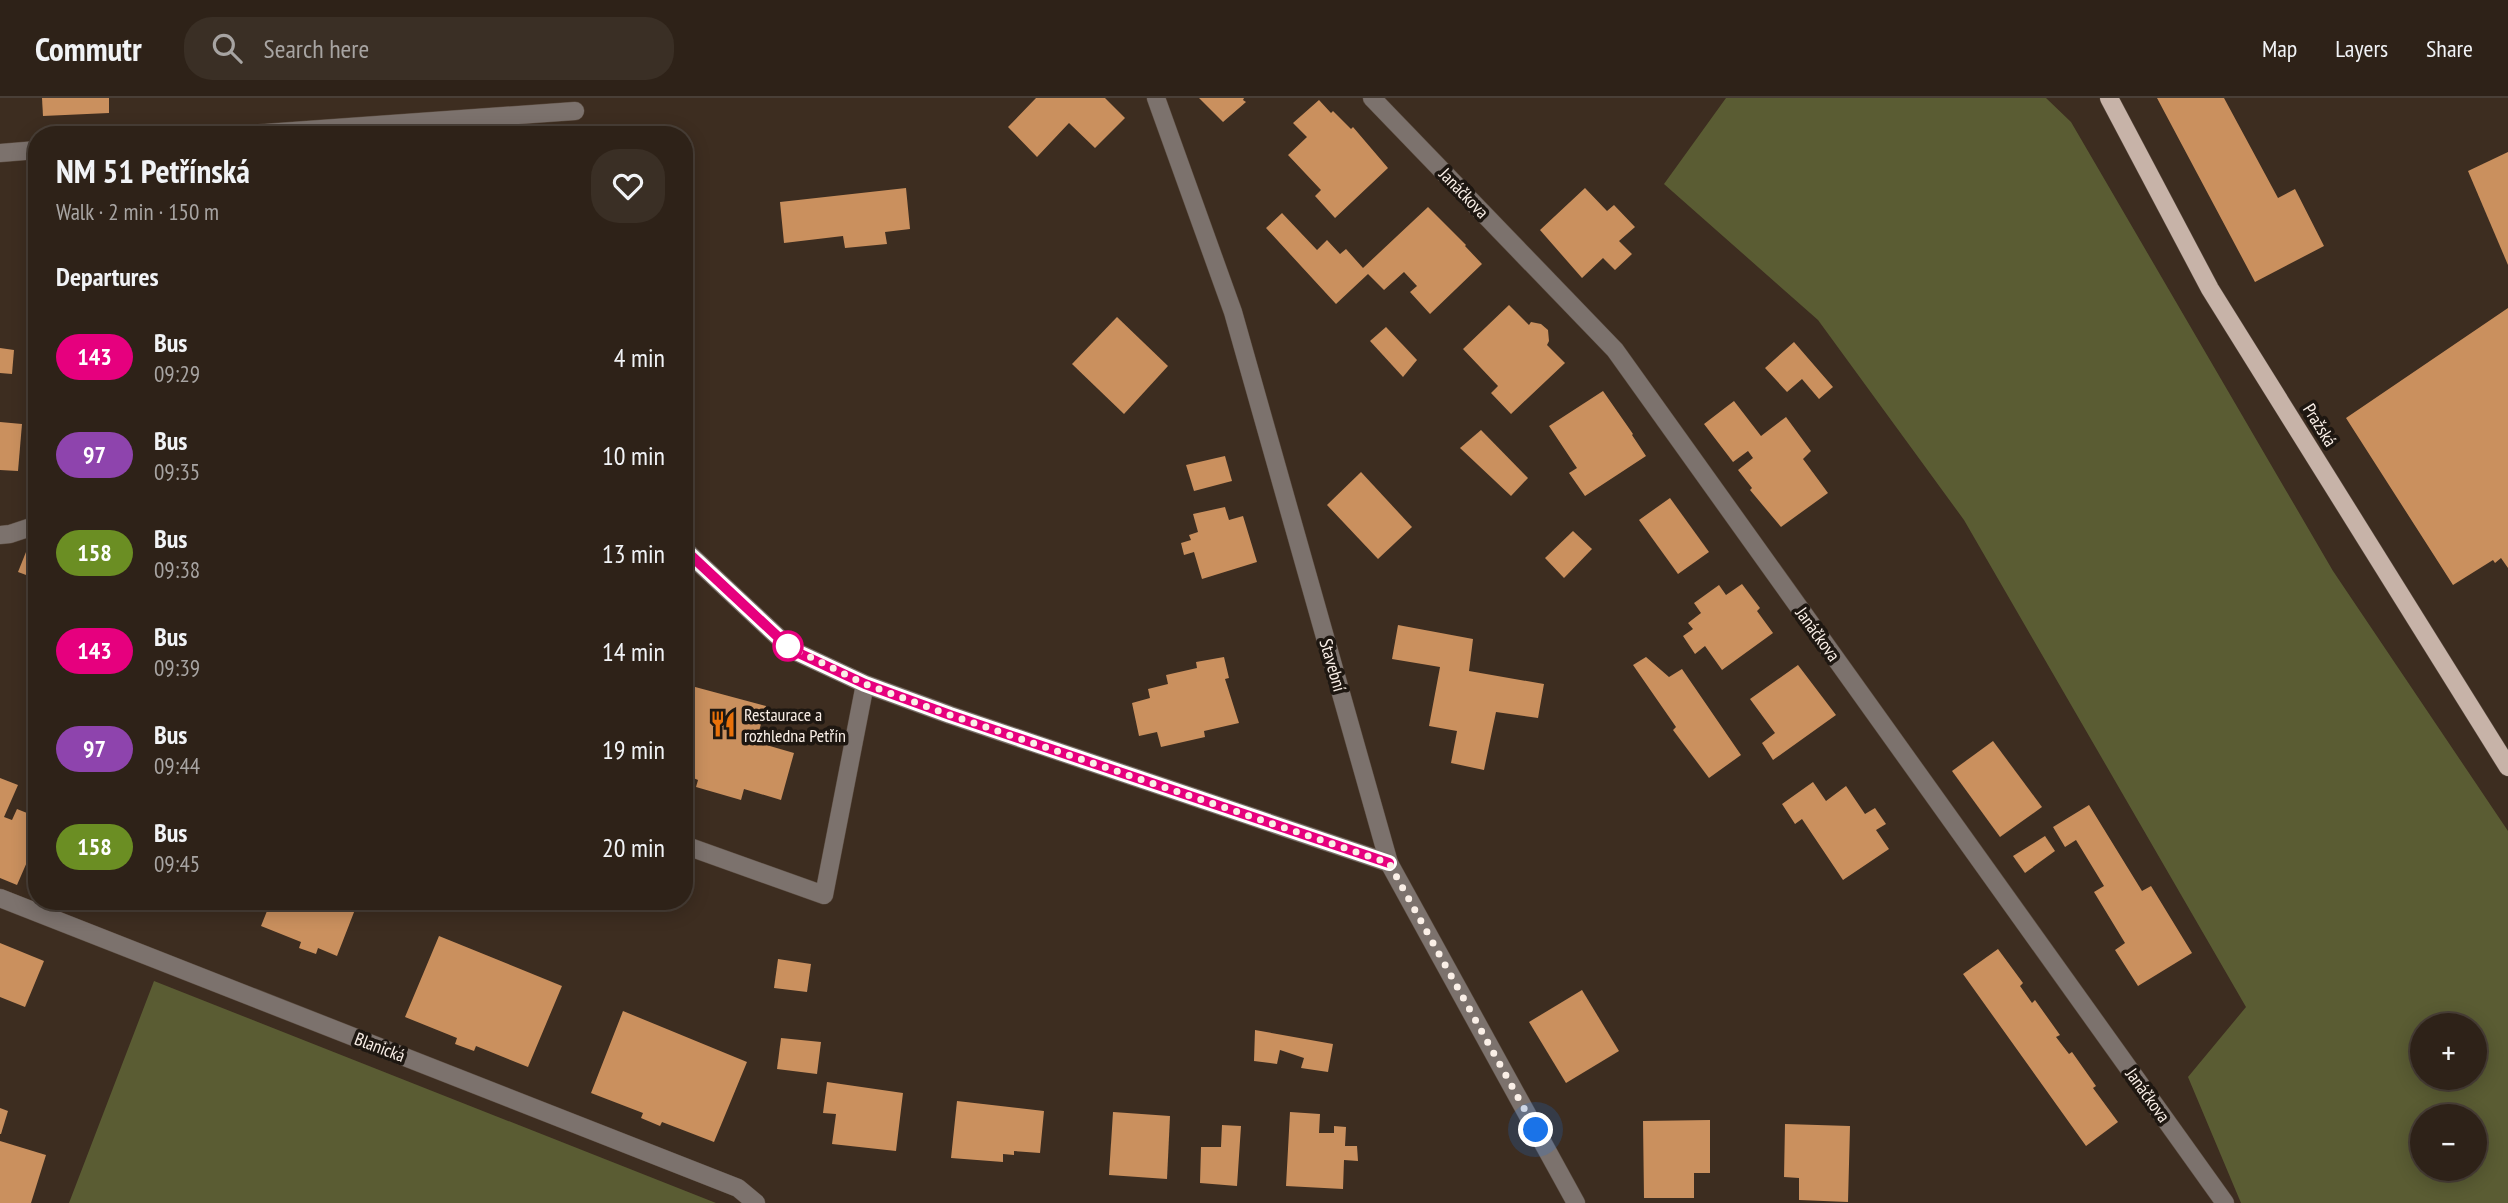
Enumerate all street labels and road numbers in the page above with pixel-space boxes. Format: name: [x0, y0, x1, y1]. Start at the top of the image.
street label: Janáčkova: [1434, 162, 1494, 223]
street label: Pražská: [2298, 399, 2342, 451]
street label: Janáčkova: [1790, 601, 1845, 666]
street label: Stavební: [1315, 636, 1352, 694]
street label: Blanická: [351, 1027, 409, 1067]
street label: Janáčkova: [2120, 1062, 2175, 1127]

